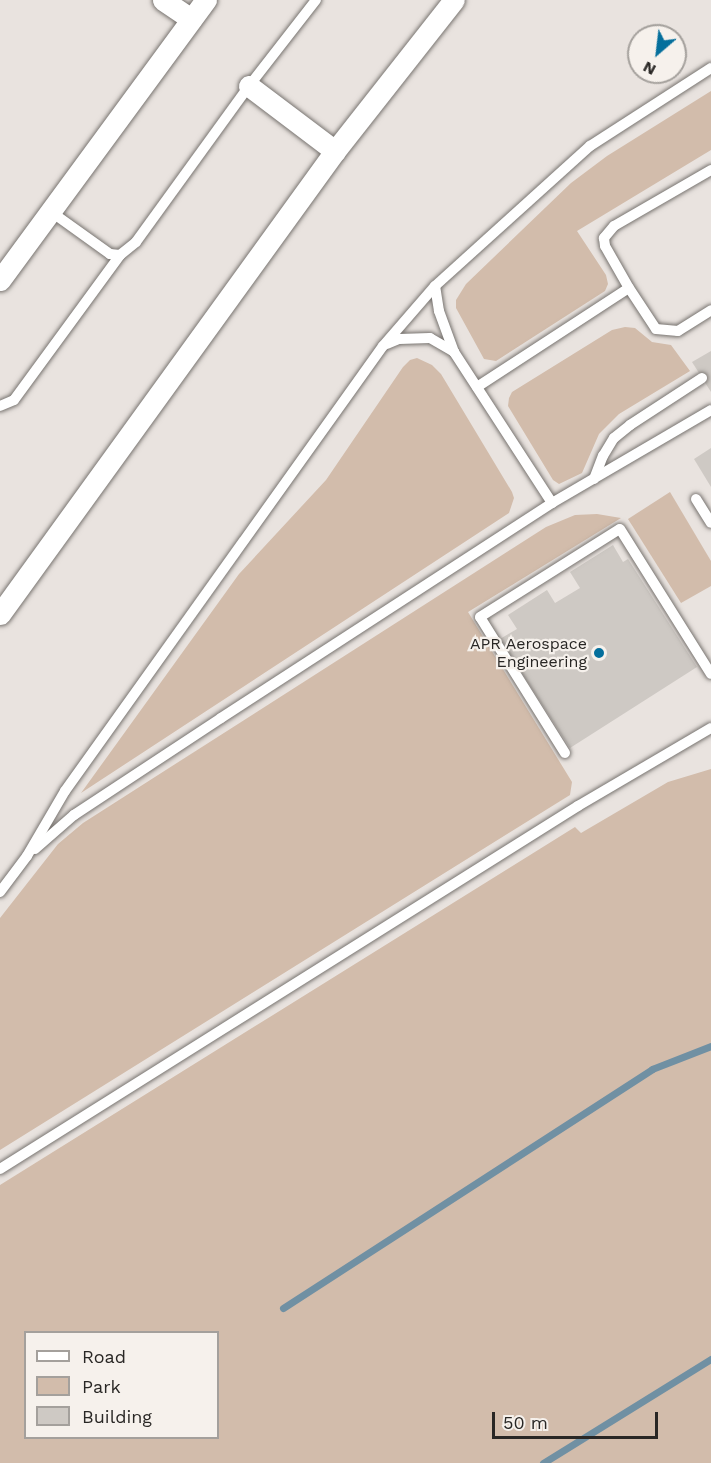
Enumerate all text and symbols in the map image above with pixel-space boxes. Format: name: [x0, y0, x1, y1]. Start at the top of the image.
north arrow: [627, 24, 687, 84]
text: N: [640, 57, 659, 80]
place label: APR Aerospace Engineering: [469, 634, 587, 672]
marker: APR Aerospace Engineering: [592, 646, 606, 660]
legend: [24, 1331, 219, 1439]
text: Road: [82, 1346, 126, 1367]
text: Park: [82, 1376, 121, 1397]
scale bar: [495, 1400, 662, 1438]
text: Building: [82, 1406, 152, 1427]
text: 50 m: [503, 1412, 548, 1433]

